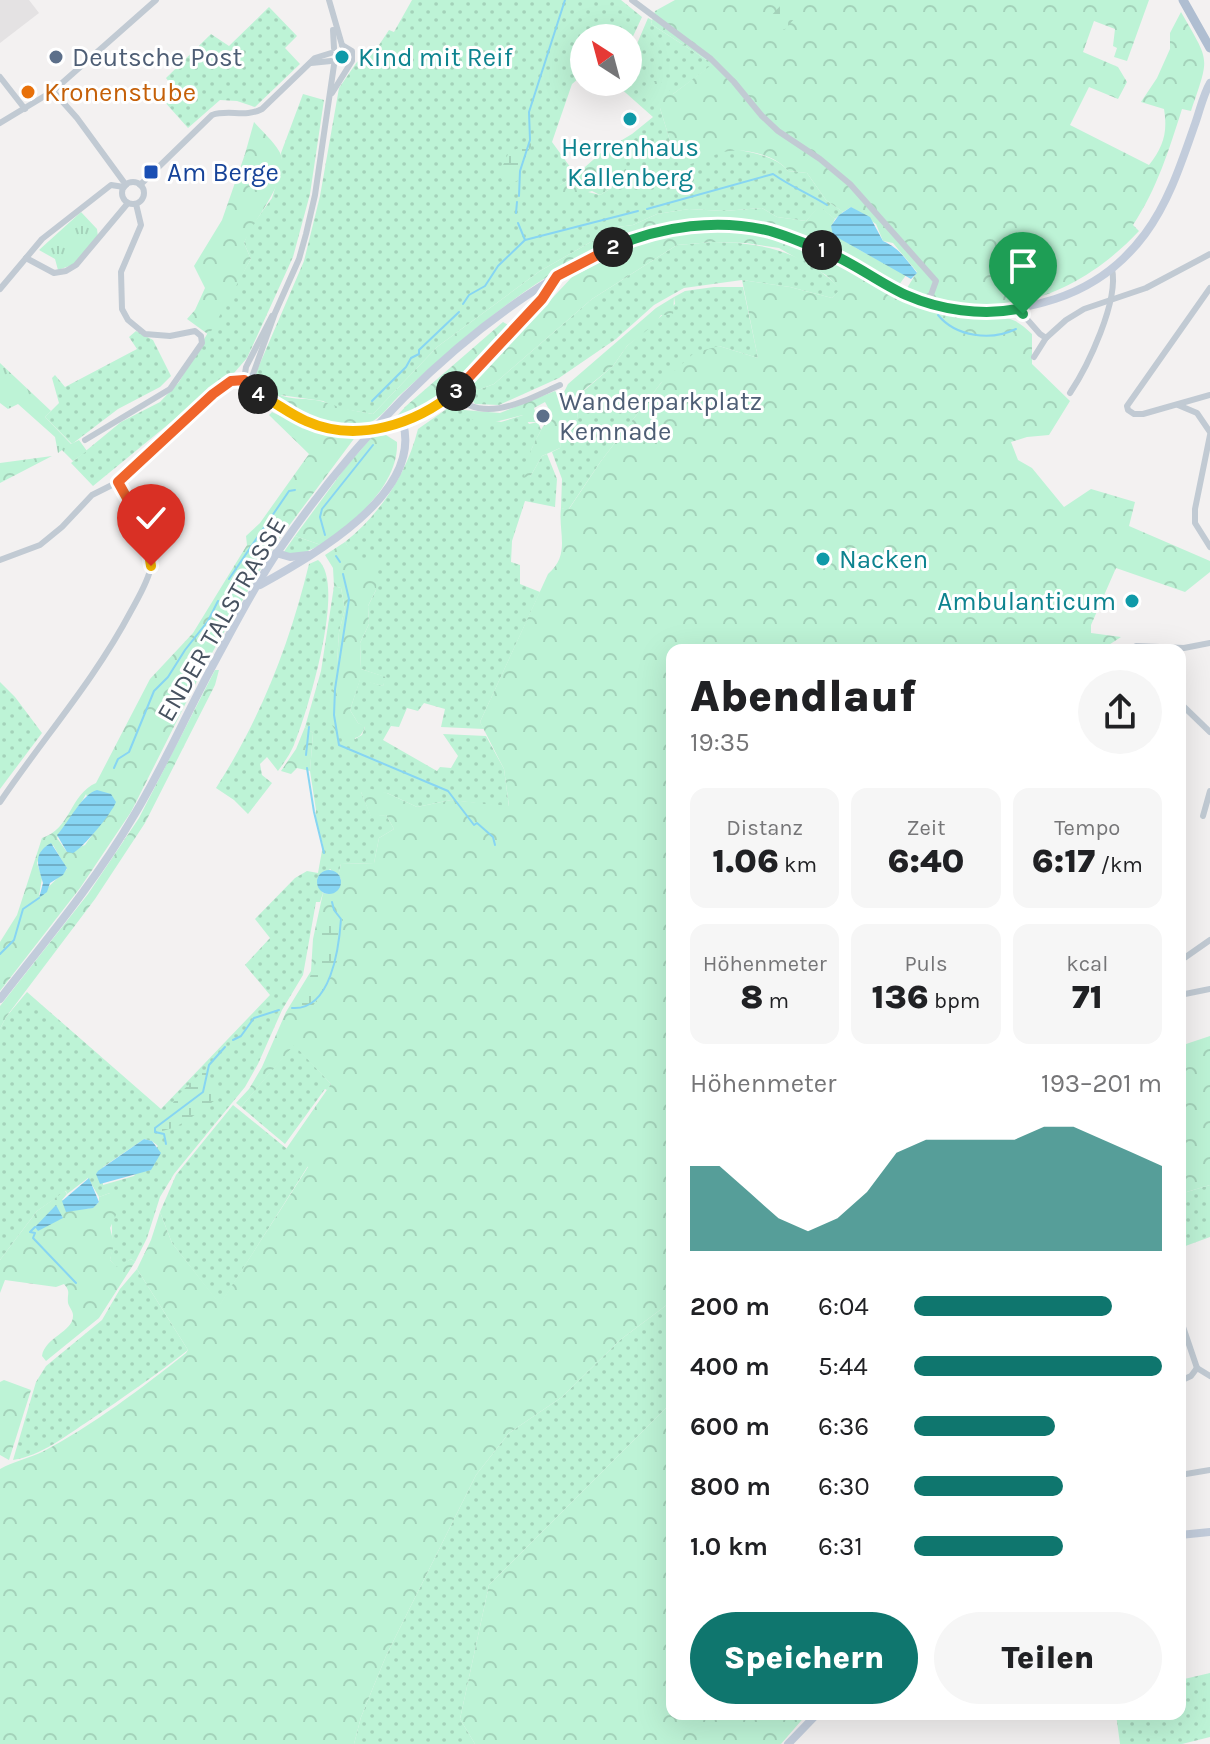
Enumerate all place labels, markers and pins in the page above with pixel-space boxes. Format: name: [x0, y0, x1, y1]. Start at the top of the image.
place label: Deutsche Post: [72, 42, 243, 73]
place label: Kind mit Reif: [358, 42, 514, 73]
marker: Deutsche Post: [47, 48, 65, 66]
marker: Kind mit Reif: [333, 48, 351, 66]
place label: Kronenstube: [44, 77, 196, 108]
marker: Kronenstube: [19, 83, 37, 101]
marker: Herrenhaus Kallenberg: [621, 110, 639, 128]
place label: Herrenhaus Kallenberg: [561, 132, 699, 193]
place label: Am Berge: [167, 157, 279, 188]
marker: Am Berge: [142, 163, 160, 181]
pin: 2: [593, 227, 633, 267]
pin: 1: [802, 230, 842, 270]
pin: [989, 232, 1057, 314]
pin: 3: [436, 371, 476, 411]
pin: 4: [238, 374, 278, 414]
place label: Wanderparkplatz Kemnade: [559, 386, 762, 447]
marker: Wanderparkplatz Kemnade: [534, 407, 552, 425]
pin: [117, 484, 185, 566]
place label: Nacken: [839, 544, 928, 575]
marker: Nacken: [814, 550, 832, 568]
place label: Ambulanticum: [937, 586, 1116, 617]
marker: Ambulanticum: [1123, 592, 1141, 610]

